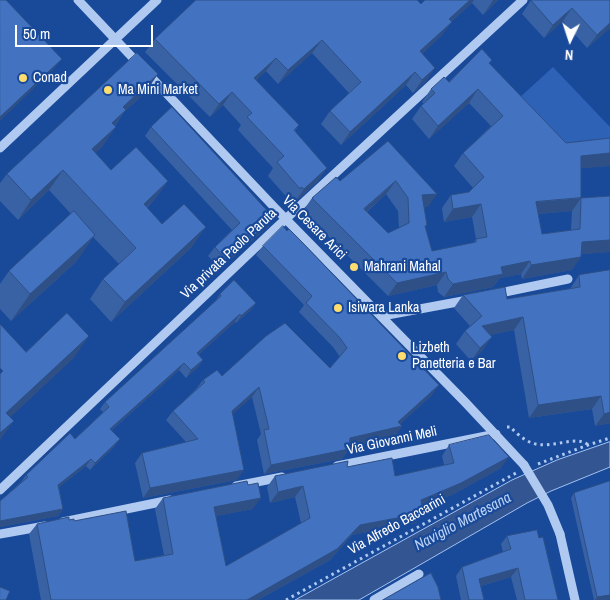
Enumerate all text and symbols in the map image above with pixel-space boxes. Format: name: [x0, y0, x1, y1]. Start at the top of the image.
scale bar: [18, 15, 155, 47]
north arrow: [545, 15, 595, 65]
text: 50 m: [23, 23, 50, 44]
text: N: [564, 46, 574, 64]
place label: Conad: [33, 70, 67, 86]
marker: Conad: [17, 72, 29, 84]
place label: Ma Mini Market: [118, 82, 198, 98]
marker: Ma Mini Market: [102, 84, 114, 96]
street label: Via Cesare Arici: [278, 192, 350, 264]
street label: Via privata Paolo Paruta: [178, 205, 280, 303]
place label: Mahrani Mahal: [364, 259, 441, 275]
marker: Mahrani Mahal: [348, 261, 360, 273]
place label: Isiwara Lanka: [348, 300, 419, 316]
marker: Isiwara Lanka: [332, 302, 344, 314]
place label: Lizbeth Panetteria e Bar: [412, 340, 496, 372]
marker: Lizbeth Panetteria e Bar: [396, 350, 408, 362]
street label: Via Giovanni Meli: [345, 423, 439, 459]
water label: Naviglio Martesana: [412, 489, 514, 555]
street label: Via Alfredo Baccarini: [346, 491, 448, 559]

